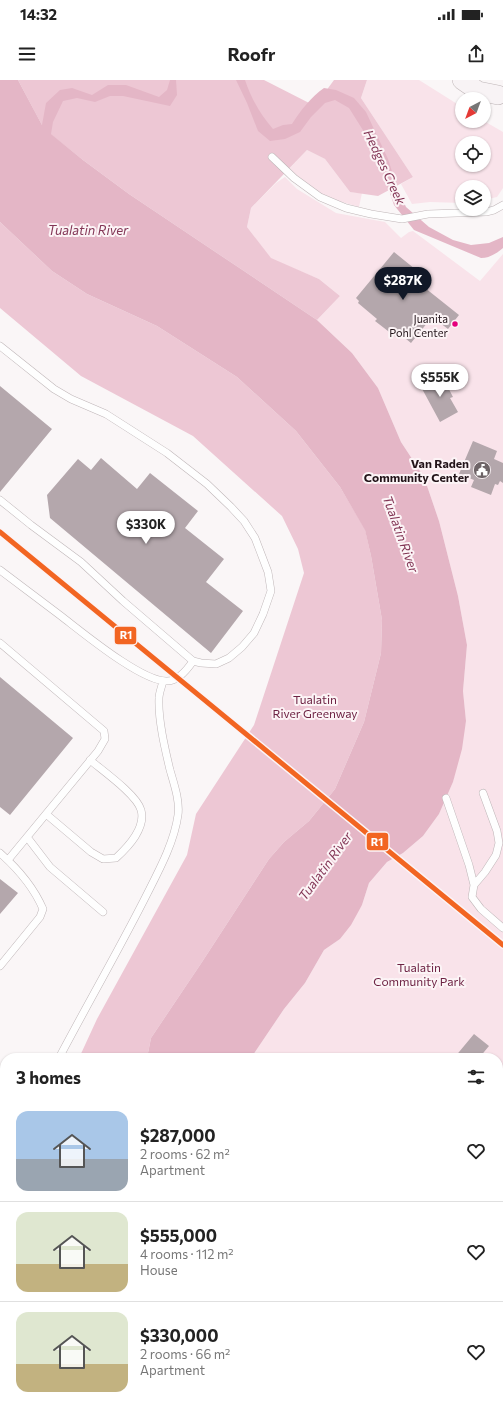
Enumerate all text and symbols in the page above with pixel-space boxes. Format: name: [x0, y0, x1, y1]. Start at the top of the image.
text: 14:32: [20, 5, 57, 23]
icon: menu: [16, 43, 38, 65]
text: Roofr: [227, 43, 276, 65]
icon: share: [465, 43, 487, 65]
north arrow: [455, 92, 491, 128]
map controls: [455, 92, 491, 216]
water label: Hedges Creek: [361, 127, 410, 208]
button: locate: [455, 136, 491, 172]
button: layers: [455, 180, 491, 216]
water label: Tualatin River: [48, 222, 129, 238]
pin: $287K: [375, 267, 431, 301]
text: $287K: [384, 272, 422, 288]
place label: Juanita Pohl Center: [389, 312, 449, 339]
marker: Juanita Pohl Center: [450, 319, 460, 329]
pin: $555K: [412, 364, 468, 398]
text: $555K: [420, 369, 460, 385]
place label: Van Raden Community Center: [364, 456, 469, 484]
public building icon: Van Raden Community Center: [472, 460, 492, 480]
water label: Tualatin River: [380, 493, 423, 575]
pin: $330K: [118, 511, 174, 545]
text: $330K: [126, 516, 166, 532]
line badge: R1: [114, 626, 137, 645]
text: R1: [120, 628, 132, 641]
park label: Tualatin River Greenway: [272, 692, 358, 720]
water label: Tualatin River: [295, 828, 356, 903]
line badge: R1: [366, 832, 389, 851]
text: R1: [371, 835, 383, 848]
park label: Tualatin Community Park: [373, 960, 465, 988]
icon: filters: [465, 1066, 487, 1088]
text: 3 homes: [16, 1067, 81, 1088]
text: $287,000: [140, 1125, 216, 1146]
icon: home: [48, 1127, 96, 1175]
icon: heart: [465, 1140, 487, 1162]
text: 2 rooms · 62 m²: [140, 1146, 230, 1162]
text: Apartment: [140, 1162, 205, 1178]
text: $555,000: [140, 1225, 217, 1246]
icon: home: [48, 1228, 96, 1276]
icon: heart: [465, 1241, 487, 1263]
text: 4 rooms · 112 m²: [140, 1246, 233, 1262]
text: House: [140, 1262, 178, 1278]
text: $330,000: [140, 1325, 218, 1346]
icon: home: [48, 1328, 96, 1376]
icon: heart: [465, 1341, 487, 1363]
text: 2 rooms · 66 m²: [140, 1346, 230, 1362]
text: Apartment: [140, 1362, 205, 1378]

